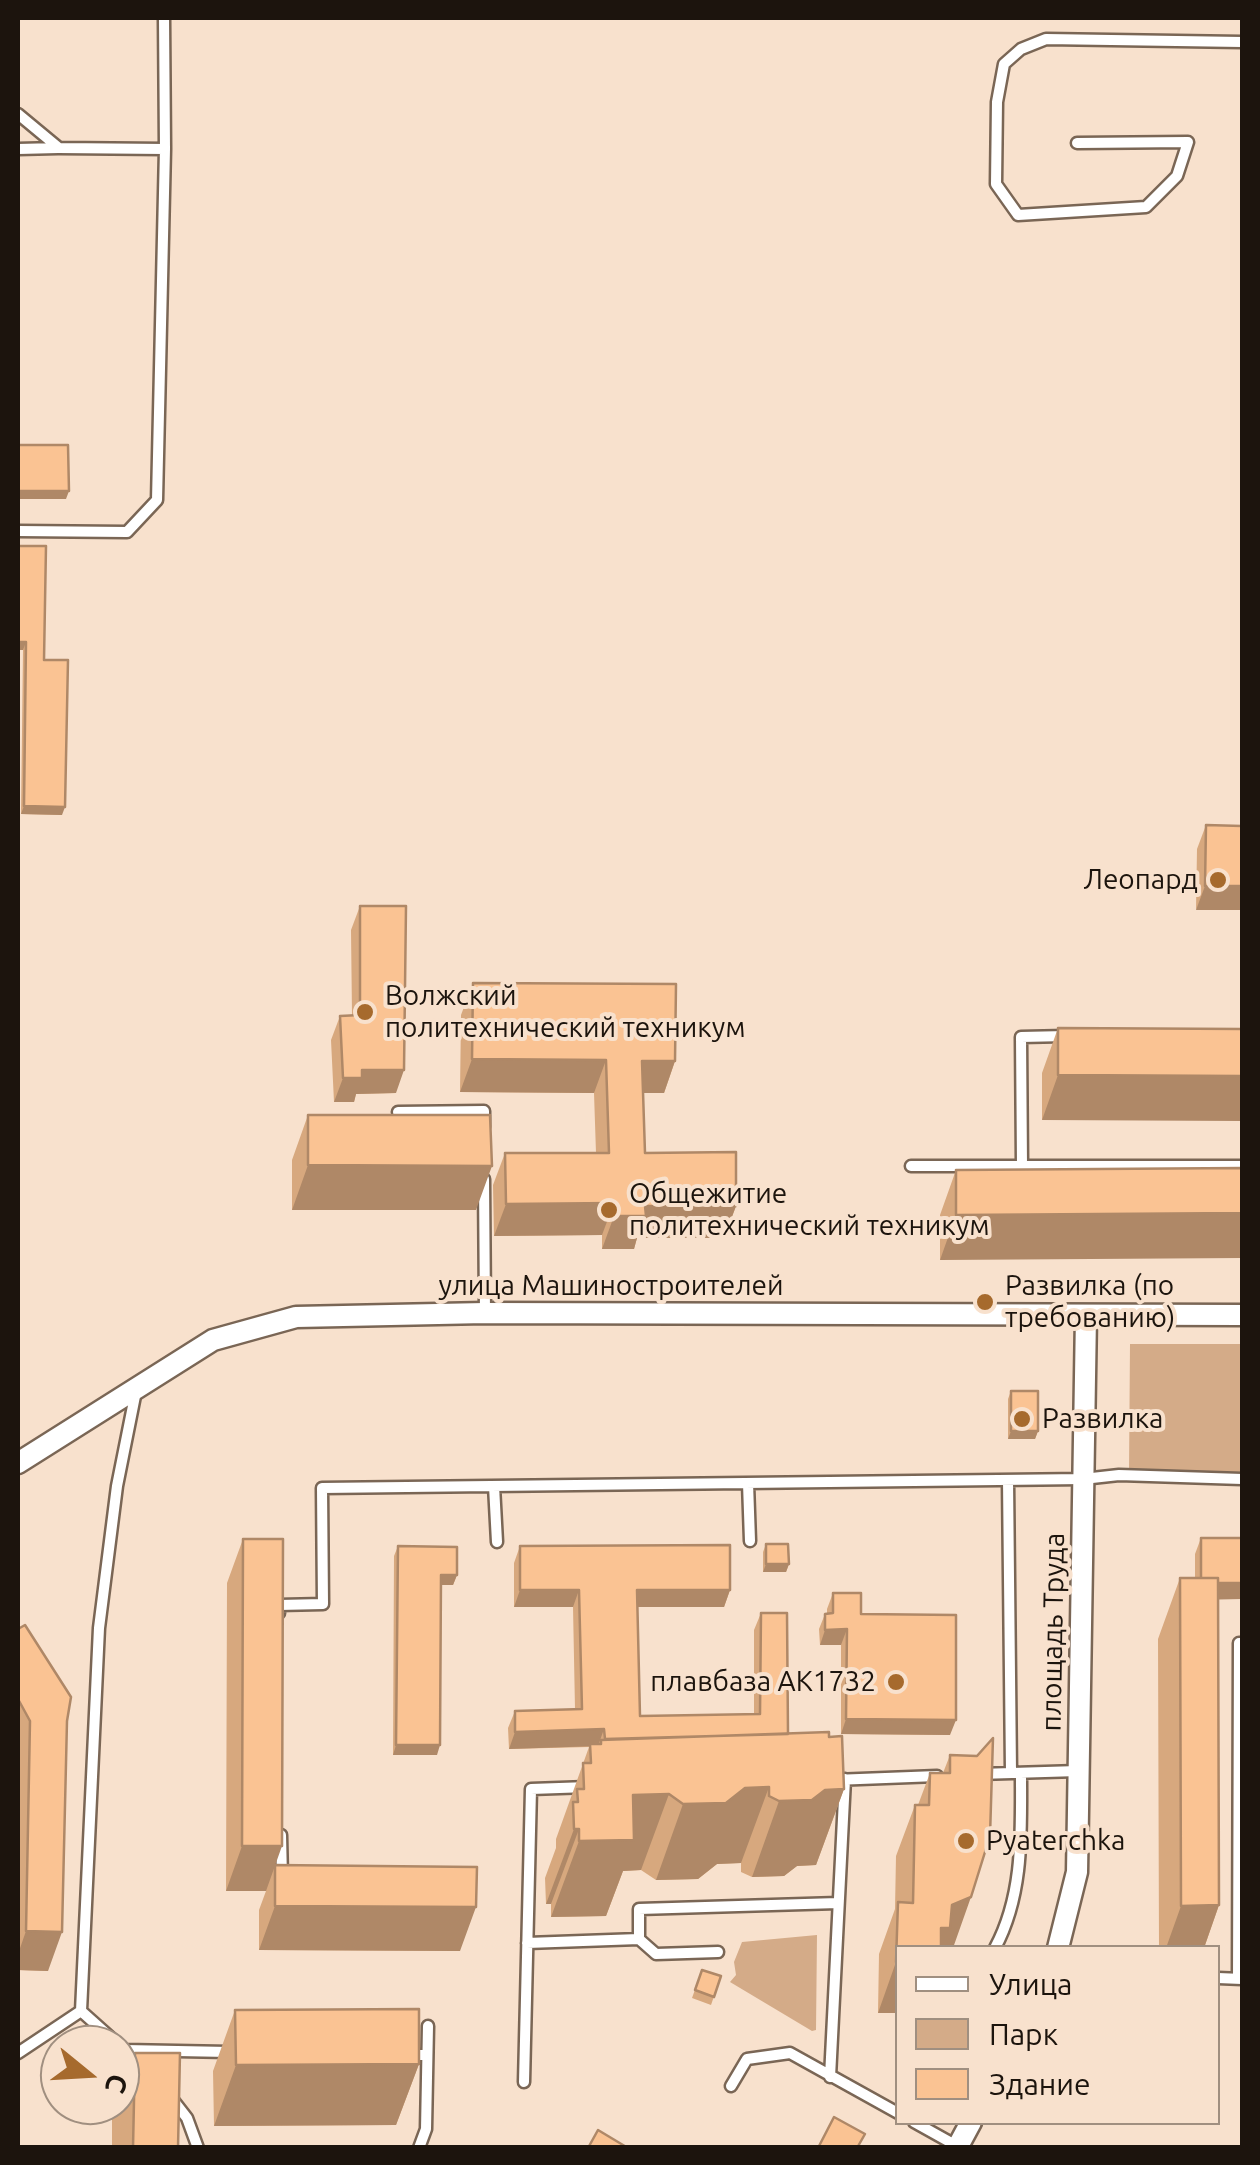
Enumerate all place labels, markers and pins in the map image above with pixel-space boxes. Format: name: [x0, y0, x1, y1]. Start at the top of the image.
place label: Леопард: [1084, 863, 1198, 897]
marker: Леопард: [1207, 869, 1229, 891]
place label: Волжский политехнический техникум: [385, 979, 746, 1045]
marker: Волжский политехнический техникум: [354, 1001, 376, 1023]
place label: Общежитие политехнический техникум: [629, 1177, 990, 1243]
marker: Общежитие политехнический техникум: [598, 1199, 620, 1221]
place label: Развилка (по требованию): [1005, 1269, 1175, 1335]
marker: Развилка (по требованию): [974, 1291, 996, 1313]
place label: Развилка: [1042, 1402, 1163, 1436]
marker: Развилка: [1011, 1408, 1033, 1430]
place label: плавбаза АК1732: [650, 1665, 876, 1699]
marker: плавбаза АК1732: [885, 1671, 907, 1693]
place label: Pyaterchka: [986, 1824, 1125, 1858]
marker: Pyaterchka: [955, 1830, 977, 1852]

